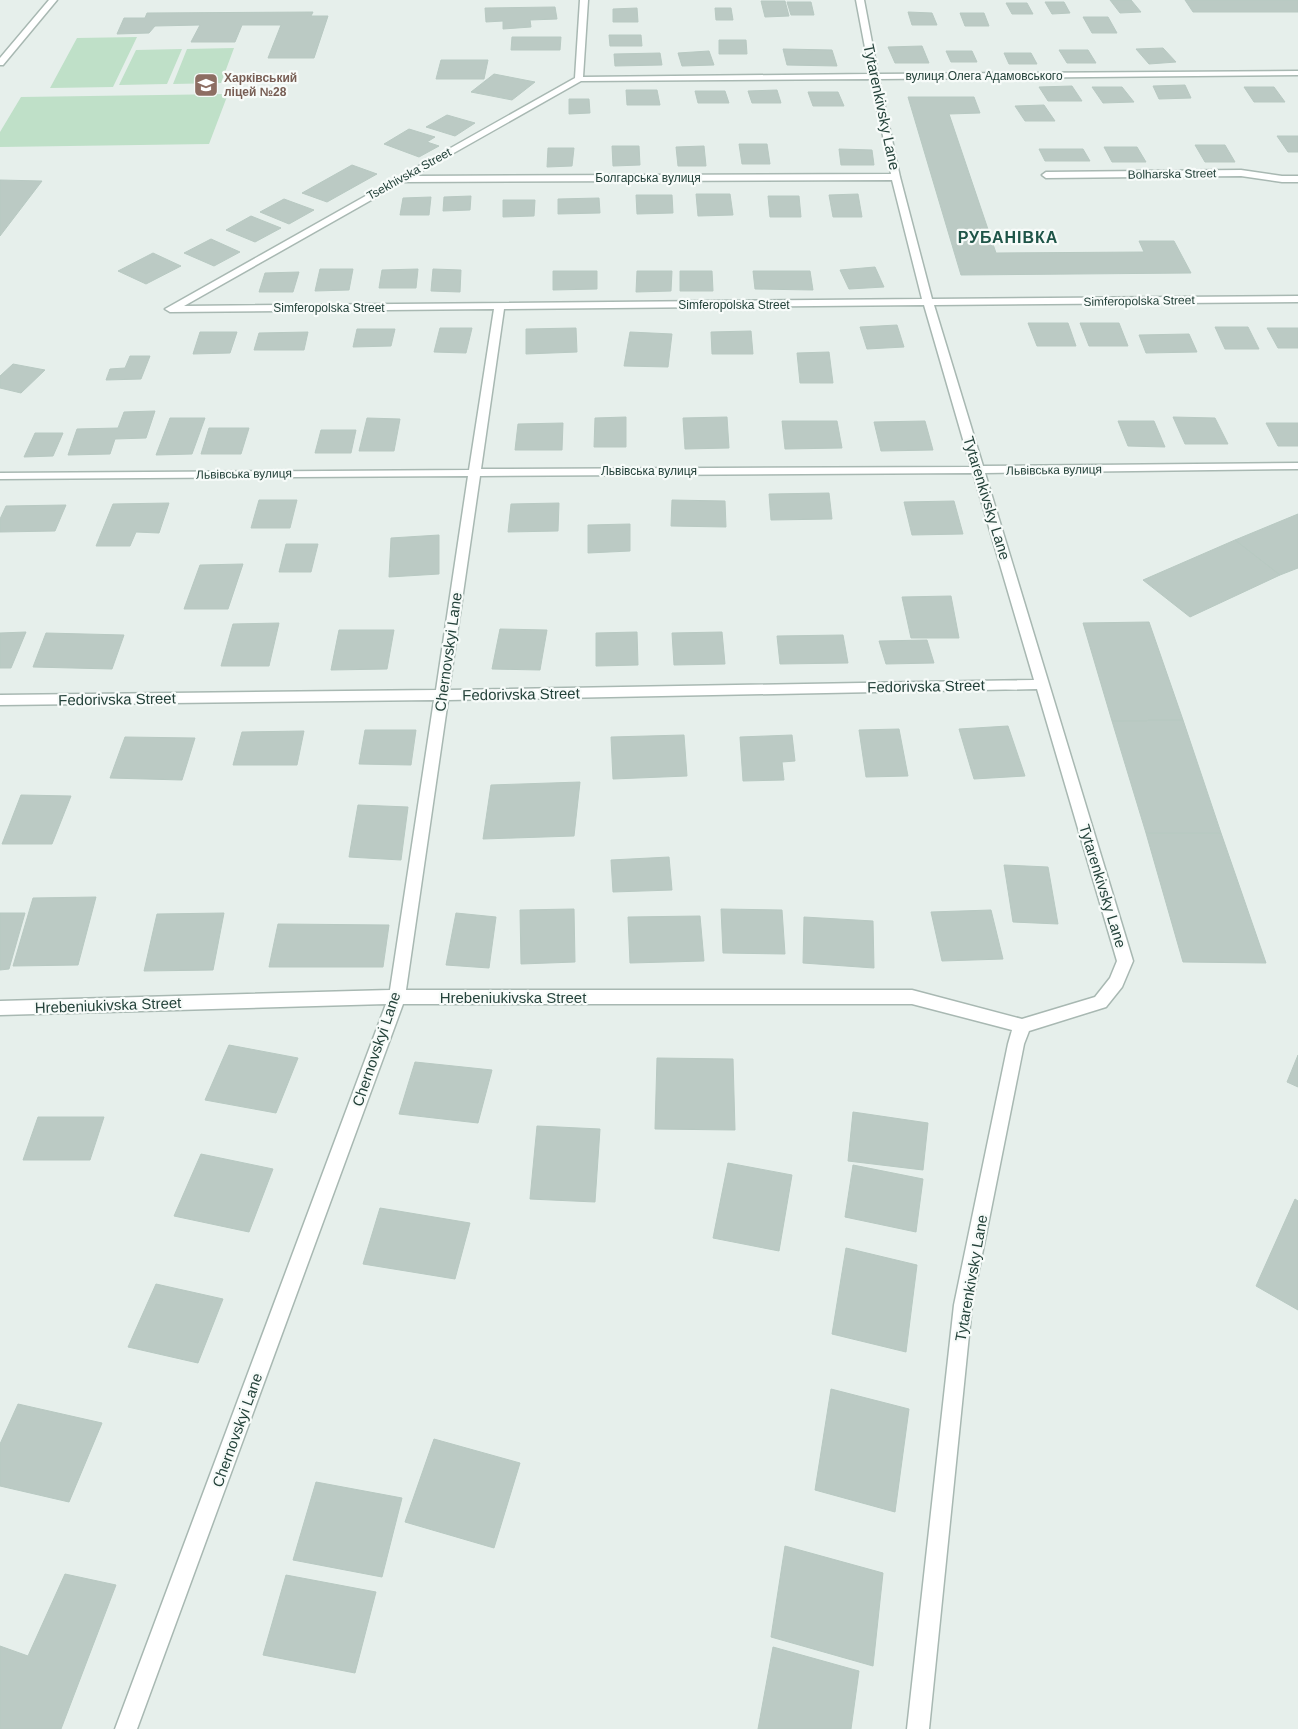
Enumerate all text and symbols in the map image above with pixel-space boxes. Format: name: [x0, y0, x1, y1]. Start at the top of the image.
street label: Tytarenkivsky Lane: [860, 42, 904, 172]
street label: вулиця Олега Адамовського: [905, 69, 1063, 83]
place label: Харківський ліцей №28: [224, 71, 297, 99]
school or university icon: Харківський ліцей №28: [193, 72, 219, 98]
street label: Tsekhivska Street: [364, 145, 454, 203]
street label: Bolharska Street: [1128, 166, 1217, 182]
street label: Болгарська вулиця: [595, 171, 701, 185]
district label: РУБАНІВКА: [958, 229, 1058, 246]
street label: Simferopolska Street: [1083, 293, 1195, 309]
street label: Simferopolska Street: [678, 298, 790, 312]
street label: Simferopolska Street: [273, 301, 385, 315]
street label: Tytarenkivsky Lane: [960, 434, 1014, 562]
street label: Львівська вулиця: [1006, 462, 1102, 478]
street label: Львівська вулиця: [601, 464, 697, 478]
street label: Львівська вулиця: [196, 466, 292, 482]
street label: Chernovskyi Lane: [431, 591, 465, 713]
street label: Fedorivska Street: [867, 676, 986, 696]
street label: Fedorivska Street: [462, 684, 581, 704]
street label: Fedorivska Street: [58, 689, 177, 709]
street label: Tytarenkivsky Lane: [1076, 822, 1130, 950]
street label: Chernovskyi Lane: [348, 989, 404, 1109]
street label: Hrebeniukivska Street: [440, 989, 587, 1006]
street label: Hrebeniukivska Street: [34, 994, 182, 1016]
street label: Tytarenkivsky Lane: [951, 1213, 991, 1343]
street label: Chernovskyi Lane: [208, 1371, 266, 1489]

